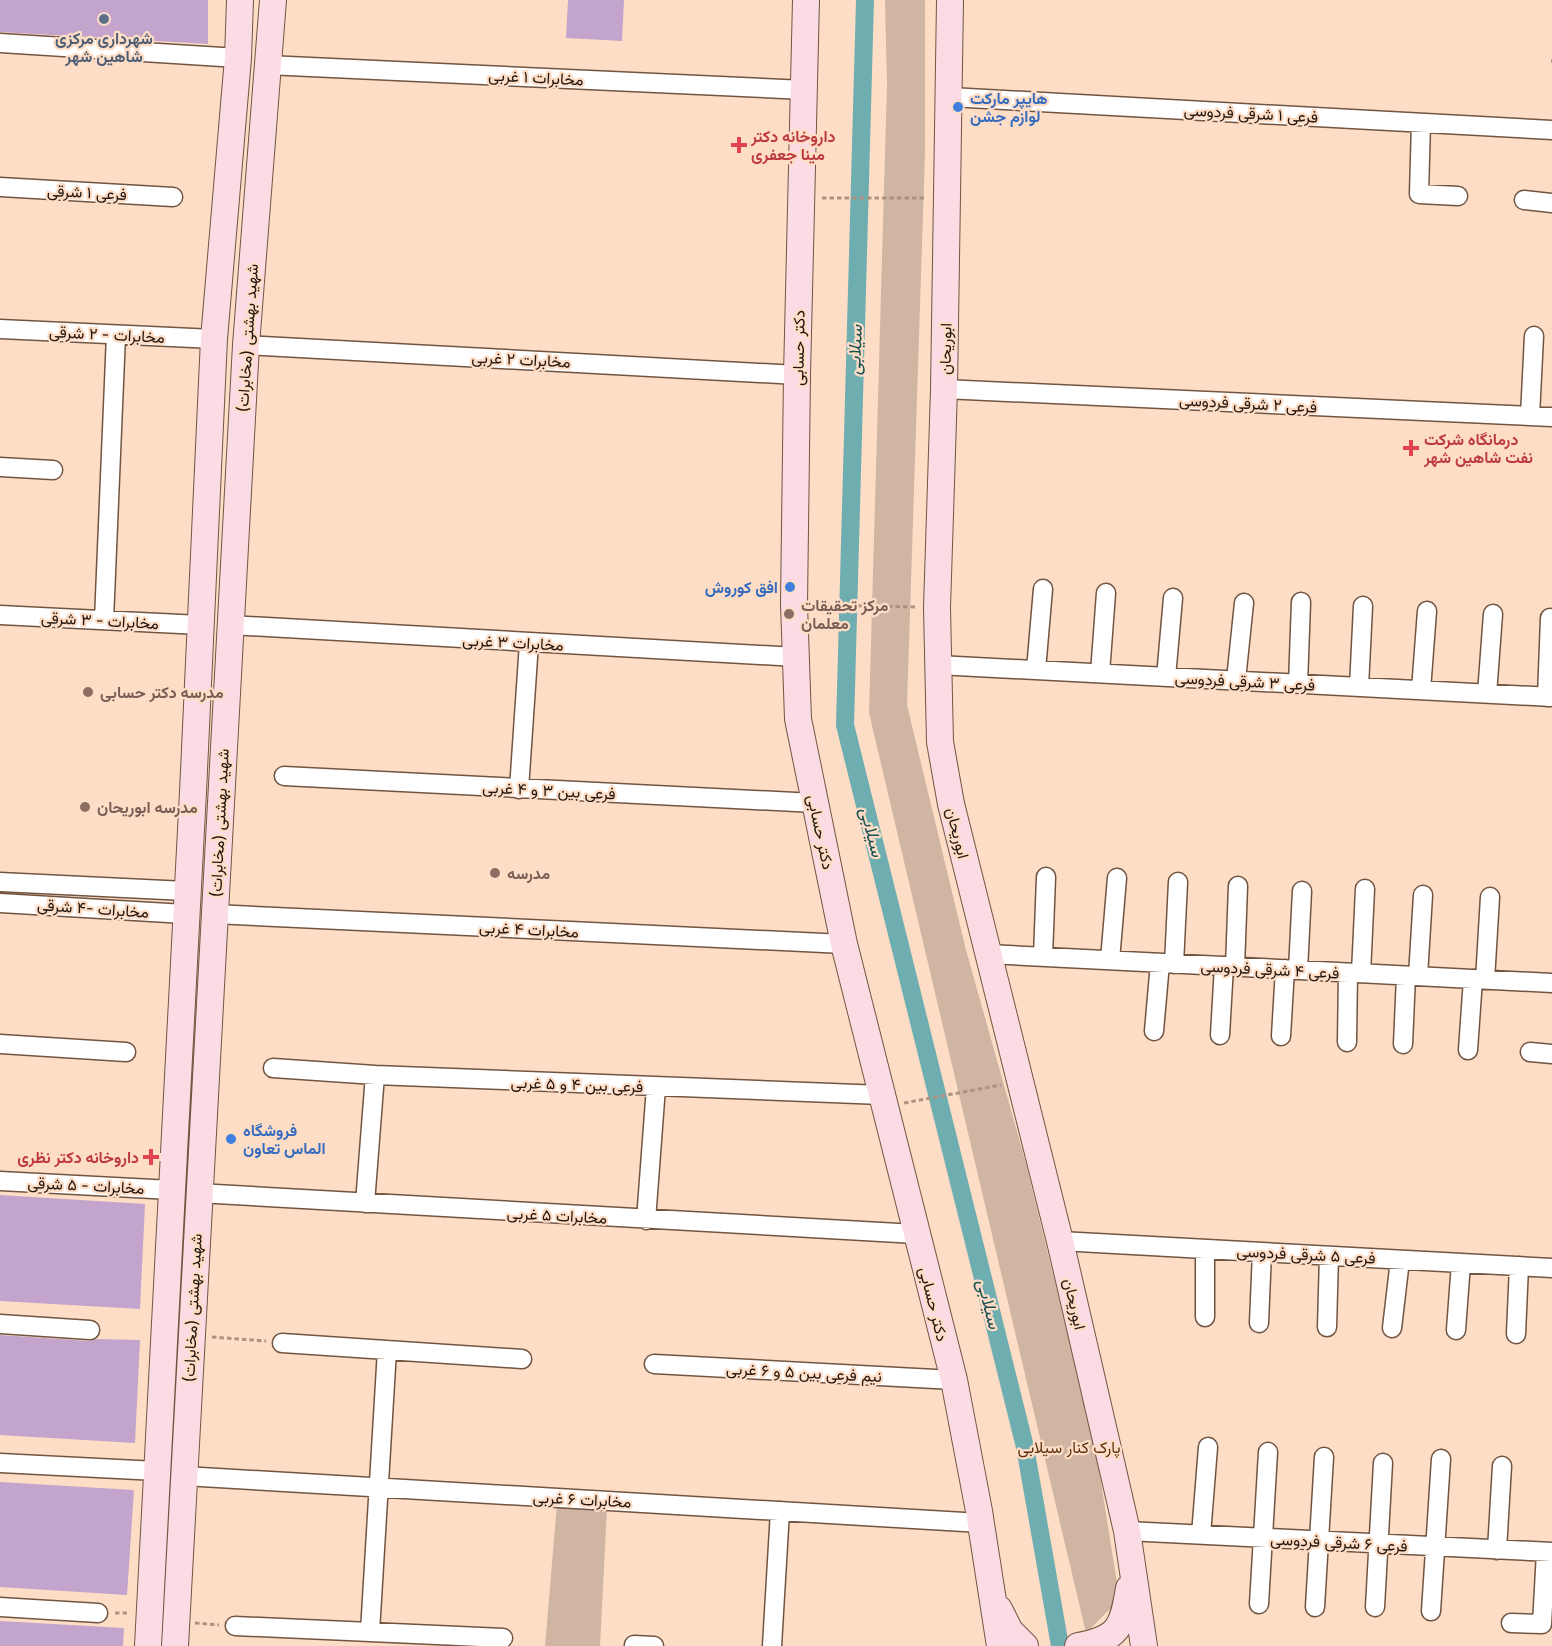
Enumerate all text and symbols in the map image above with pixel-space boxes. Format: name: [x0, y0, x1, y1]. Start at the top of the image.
marker: شهرداری مرکزی شاهین شهر: [97, 12, 111, 26]
place label: شهرداری مرکزی شاهین شهر: [55, 28, 153, 67]
street label: مخابرات ۱ غربی: [488, 65, 584, 90]
place label: هایپر مارکت لوازم جشن: [970, 88, 1048, 127]
street label: فرعی ۱ شرقی فردوسی: [1183, 99, 1319, 128]
marker: هایپر مارکت لوازم جشن: [951, 100, 965, 114]
place label: داروخانه دکتر مینا جعفری: [750, 126, 836, 165]
marker: داروخانه دکتر مینا جعفری: [732, 138, 746, 152]
street label: فرعی ۱ شرقی: [46, 180, 127, 205]
street label: شهید بهشتی (مخابرات): [232, 263, 263, 413]
street label: دکتر حسابی: [787, 310, 810, 386]
street label: مخابرات - ۲ شرقی: [49, 321, 165, 348]
street label: ابوریحان: [935, 323, 956, 375]
water label: سیلابی: [843, 324, 867, 375]
street label: مخابرات ۲ غربی: [471, 346, 571, 373]
street label: فرعی ۲ شرقی فردوسی: [1178, 389, 1318, 418]
place label: درمانگاه شرکت نفت شاهین شهر: [1423, 429, 1533, 468]
marker: درمانگاه شرکت نفت شاهین شهر: [1402, 439, 1420, 457]
place label: افق کوروش: [705, 577, 778, 598]
marker: افق کوروش: [783, 580, 797, 594]
place label: مرکز تحقیقات معلمان: [801, 595, 889, 633]
street label: مخابرات - ۳ شرقی: [41, 607, 159, 634]
marker: مرکز تحقیقات معلمان: [782, 607, 796, 621]
street label: مخابرات ۳ غربی: [462, 629, 564, 656]
street label: فرعی ۳ شرقی فردوسی: [1174, 667, 1316, 696]
place label: مدرسه دکتر حسابی: [100, 682, 224, 703]
marker: مدرسه دکتر حسابی: [81, 685, 95, 699]
street label: شهید بهشتی (مخابرات): [205, 748, 234, 898]
street label: فرعی بین ۳ و ۴ غربی: [482, 777, 616, 804]
street label: دکتر حسابی: [802, 793, 839, 871]
place label: مدرسه ابوریحان: [97, 797, 198, 818]
marker: مدرسه ابوریحان: [78, 800, 92, 814]
water label: سیلابی: [855, 805, 889, 860]
street label: ابوریحان: [941, 805, 974, 861]
place label: مدرسه: [507, 863, 551, 884]
marker: مدرسه: [488, 866, 502, 880]
street label: مخابرات -۴ شرقی: [36, 894, 150, 923]
street label: مخابرات ۴ غربی: [478, 916, 579, 943]
street label: فرعی ۴ شرقی فردوسی: [1200, 955, 1340, 984]
street label: فرعی بین ۴ و ۵ غربی: [510, 1072, 644, 1097]
place label: فروشگاه الماس تعاون: [243, 1120, 326, 1159]
marker: فروشگاه الماس تعاون: [224, 1132, 238, 1146]
place label: داروخانه دکتر نظری: [17, 1147, 139, 1168]
marker: داروخانه دکتر نظری: [144, 1150, 158, 1164]
street label: مخابرات - ۵ شرقی: [27, 1172, 145, 1199]
street label: مخابرات ۵ غربی: [506, 1202, 608, 1229]
street label: شهید بهشتی (مخابرات): [178, 1233, 207, 1383]
street label: فرعی ۵ شرقی فردوسی: [1236, 1240, 1376, 1269]
street label: دکتر حسابی: [914, 1265, 953, 1344]
street label: ابوریحان: [1058, 1276, 1091, 1332]
water label: سیلابی: [972, 1277, 1006, 1332]
street label: نیم فرعی بین ۵ و ۶ غربی: [725, 1358, 882, 1387]
park label: پارک کنار سیلابی: [1018, 1437, 1121, 1459]
street label: مخابرات ۶ غربی: [532, 1486, 632, 1513]
street label: فرعی ۶ شرقی فردوسی: [1270, 1528, 1408, 1557]

